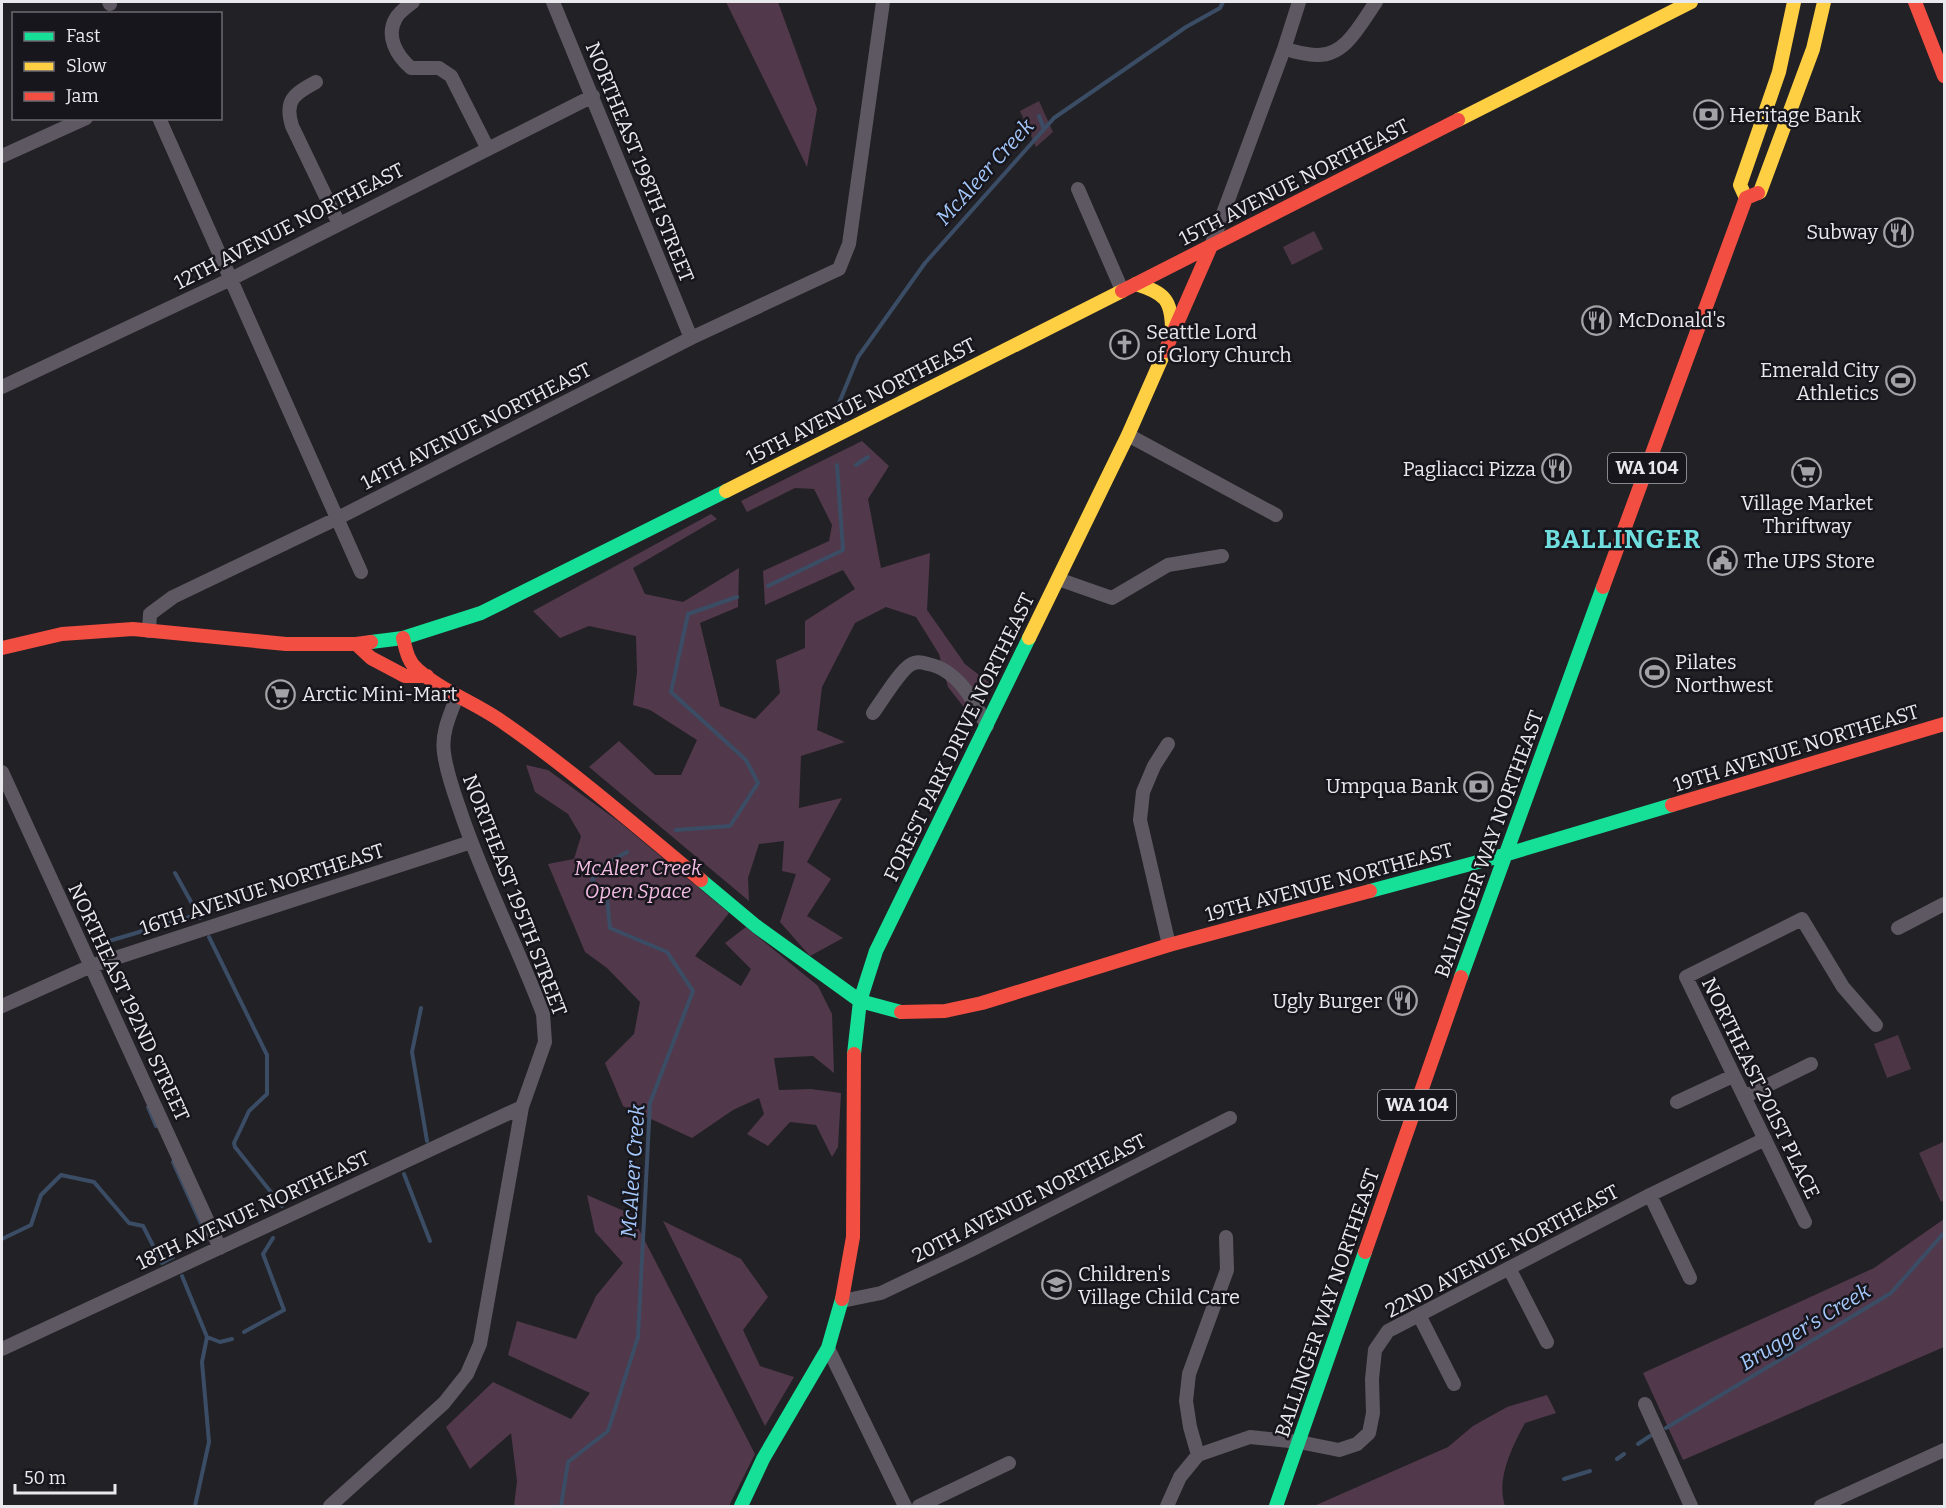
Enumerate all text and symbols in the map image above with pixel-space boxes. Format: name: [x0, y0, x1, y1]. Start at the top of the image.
legend: [12, 12, 222, 120]
text: Fast: [66, 25, 101, 47]
street label: NORTHEAST 198TH STREET: [581, 38, 699, 286]
text: Slow: [66, 55, 107, 77]
text: Jam: [65, 85, 99, 107]
bank icon: Heritage Bank: [1692, 99, 1724, 131]
place label: Heritage Bank: [1729, 103, 1862, 127]
water label: McAleer Creek: [930, 113, 1040, 231]
street label: 15TH AVENUE NORTHEAST: [1175, 113, 1413, 250]
street label: 12TH AVENUE NORTHEAST: [170, 157, 408, 294]
restaurant icon: Subway: [1883, 216, 1915, 248]
place label: Subway: [1806, 220, 1878, 244]
restaurant icon: McDonald's: [1581, 304, 1613, 336]
place label: McDonald's: [1618, 308, 1725, 332]
place label: Seattle Lord of Glory Church: [1146, 320, 1292, 367]
church icon: Seattle Lord of Glory Church: [1109, 328, 1141, 360]
street label: 15TH AVENUE NORTHEAST: [742, 332, 980, 469]
street label: 14TH AVENUE NORTHEAST: [357, 357, 595, 495]
place label: Emerald City Athletics: [1760, 358, 1879, 405]
sports icon: Emerald City Athletics: [1884, 365, 1916, 397]
restaurant icon: Pagliacci Pizza: [1541, 453, 1573, 485]
road number: WA 104: [1608, 453, 1686, 483]
place label: Pagliacci Pizza: [1403, 457, 1536, 481]
supermarket icon: Village Market Thriftway: [1791, 457, 1823, 489]
place label: Village Market Thriftway: [1741, 491, 1873, 538]
district label: BALLINGER: [1544, 524, 1702, 555]
public building icon: The UPS Store: [1707, 545, 1739, 577]
place label: The UPS Store: [1744, 549, 1875, 573]
street label: FOREST PARK DRIVE NORTHEAST: [879, 589, 1039, 885]
place label: Pilates Northwest: [1675, 650, 1773, 697]
sports icon: Pilates Northwest: [1638, 657, 1670, 689]
supermarket icon: Arctic Mini-Mart: [265, 678, 297, 710]
place label: Arctic Mini-Mart: [302, 682, 458, 706]
street label: 19TH AVENUE NORTHEAST: [1670, 699, 1922, 797]
street label: BALLINGER WAY NORTHEAST: [1429, 707, 1549, 981]
bank icon: Umpqua Bank: [1463, 770, 1495, 802]
street label: NORTHEAST 195TH STREET: [458, 771, 572, 1019]
place label: Umpqua Bank: [1326, 774, 1459, 798]
street label: 19TH AVENUE NORTHEAST: [1203, 837, 1456, 927]
street label: 16TH AVENUE NORTHEAST: [137, 838, 387, 940]
park label: McAleer Creek Open Space: [574, 856, 702, 903]
street label: NORTHEAST 192ND STREET: [63, 879, 195, 1125]
street label: NORTHEAST 201ST PLACE: [1697, 973, 1825, 1203]
restaurant icon: Ugly Burger: [1387, 985, 1419, 1017]
place label: Ugly Burger: [1272, 989, 1382, 1013]
road number: WA 104: [1378, 1090, 1456, 1120]
water label: McAleer Creek: [615, 1103, 651, 1239]
street label: 20TH AVENUE NORTHEAST: [908, 1128, 1150, 1268]
street label: 18TH AVENUE NORTHEAST: [132, 1145, 374, 1275]
street label: BALLINGER WAY NORTHEAST: [1270, 1165, 1384, 1440]
street label: 22ND AVENUE NORTHEAST: [1381, 1179, 1623, 1323]
place label: Children's Village Child Care: [1078, 1262, 1240, 1309]
school or university icon: Children's Village Child Care: [1041, 1269, 1073, 1301]
water label: Brugger's Creek: [1735, 1277, 1876, 1376]
scale bar: [15, 1457, 116, 1495]
text: 50 m: [24, 1467, 66, 1489]

